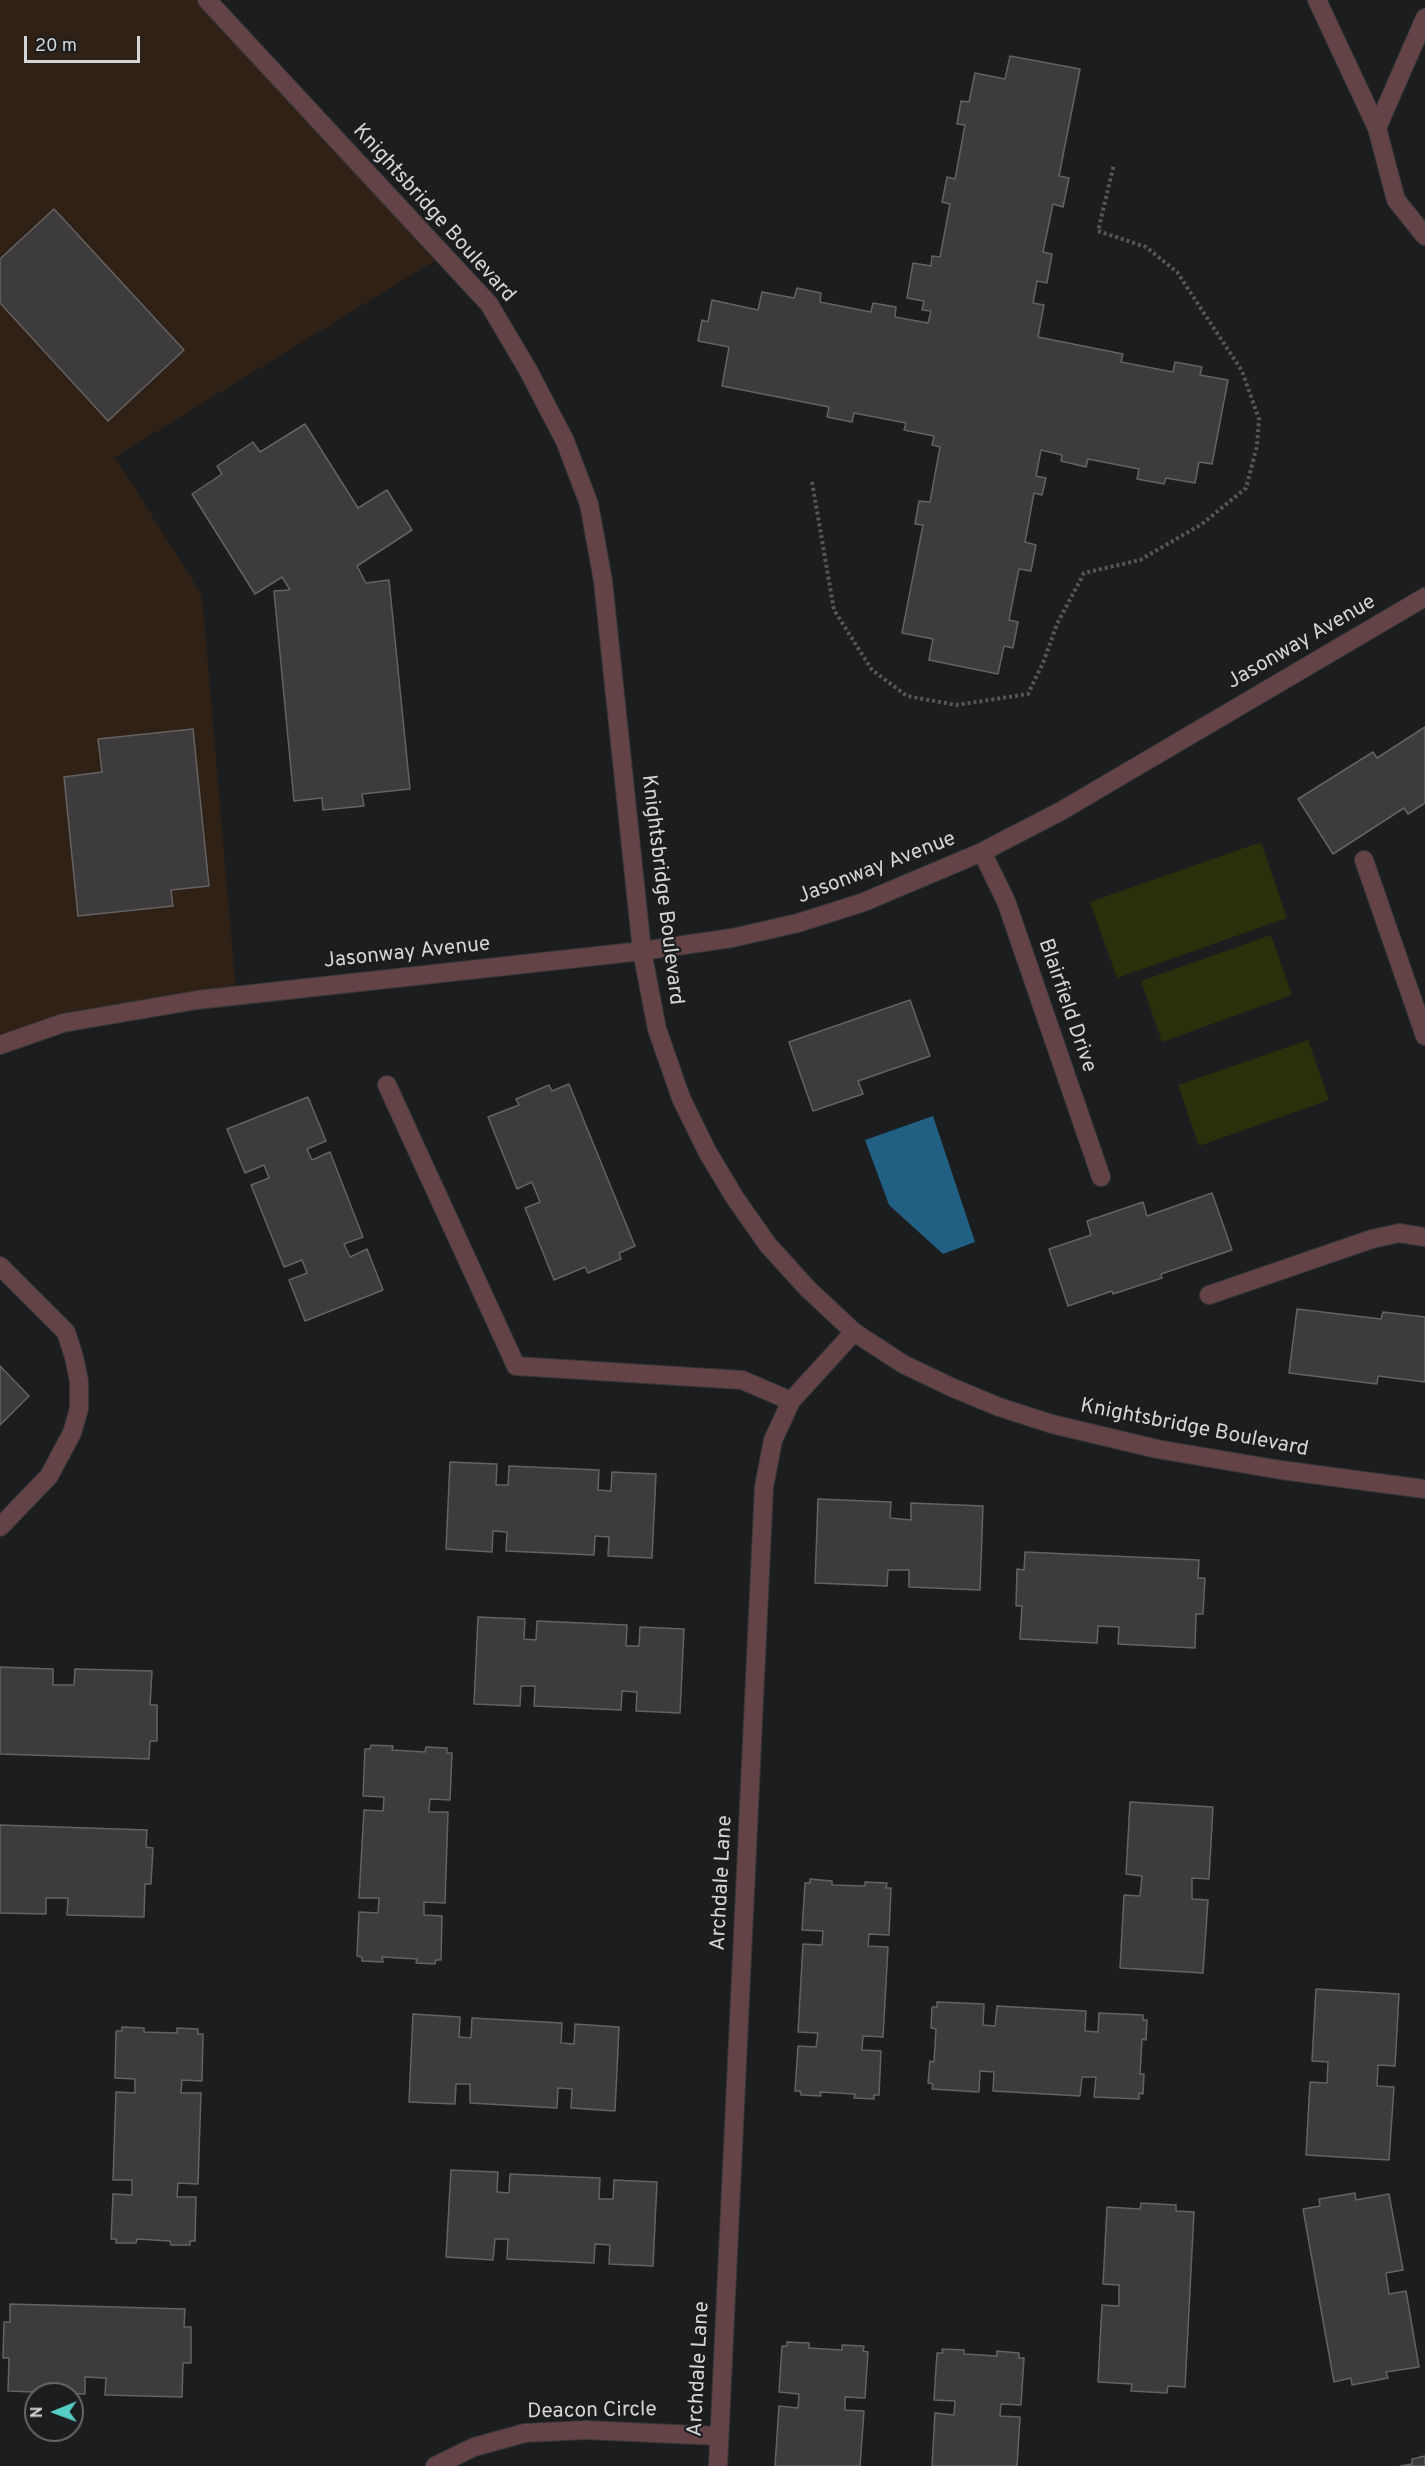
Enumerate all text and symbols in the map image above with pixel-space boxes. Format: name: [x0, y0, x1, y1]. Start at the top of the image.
scale bar: [27, 24, 142, 62]
text: 20 m: [35, 35, 77, 58]
street label: Knightsbridge Boulevard: [346, 119, 520, 309]
street label: Jasonway Avenue: [1223, 590, 1381, 696]
street label: Knightsbridge Boulevard: [634, 773, 688, 1007]
street label: Jasonway Avenue: [794, 827, 960, 911]
street label: Jasonway Avenue: [322, 933, 492, 975]
street label: Blairfield Drive: [1031, 936, 1101, 1076]
street label: Knightsbridge Boulevard: [1078, 1395, 1310, 1463]
street label: Archdale Lane: [707, 1815, 739, 1951]
street label: Archdale Lane: [684, 2301, 716, 2437]
north arrow: [24, 2382, 84, 2442]
street label: Deacon Circle: [527, 2398, 657, 2426]
text: N: [28, 2406, 48, 2418]

